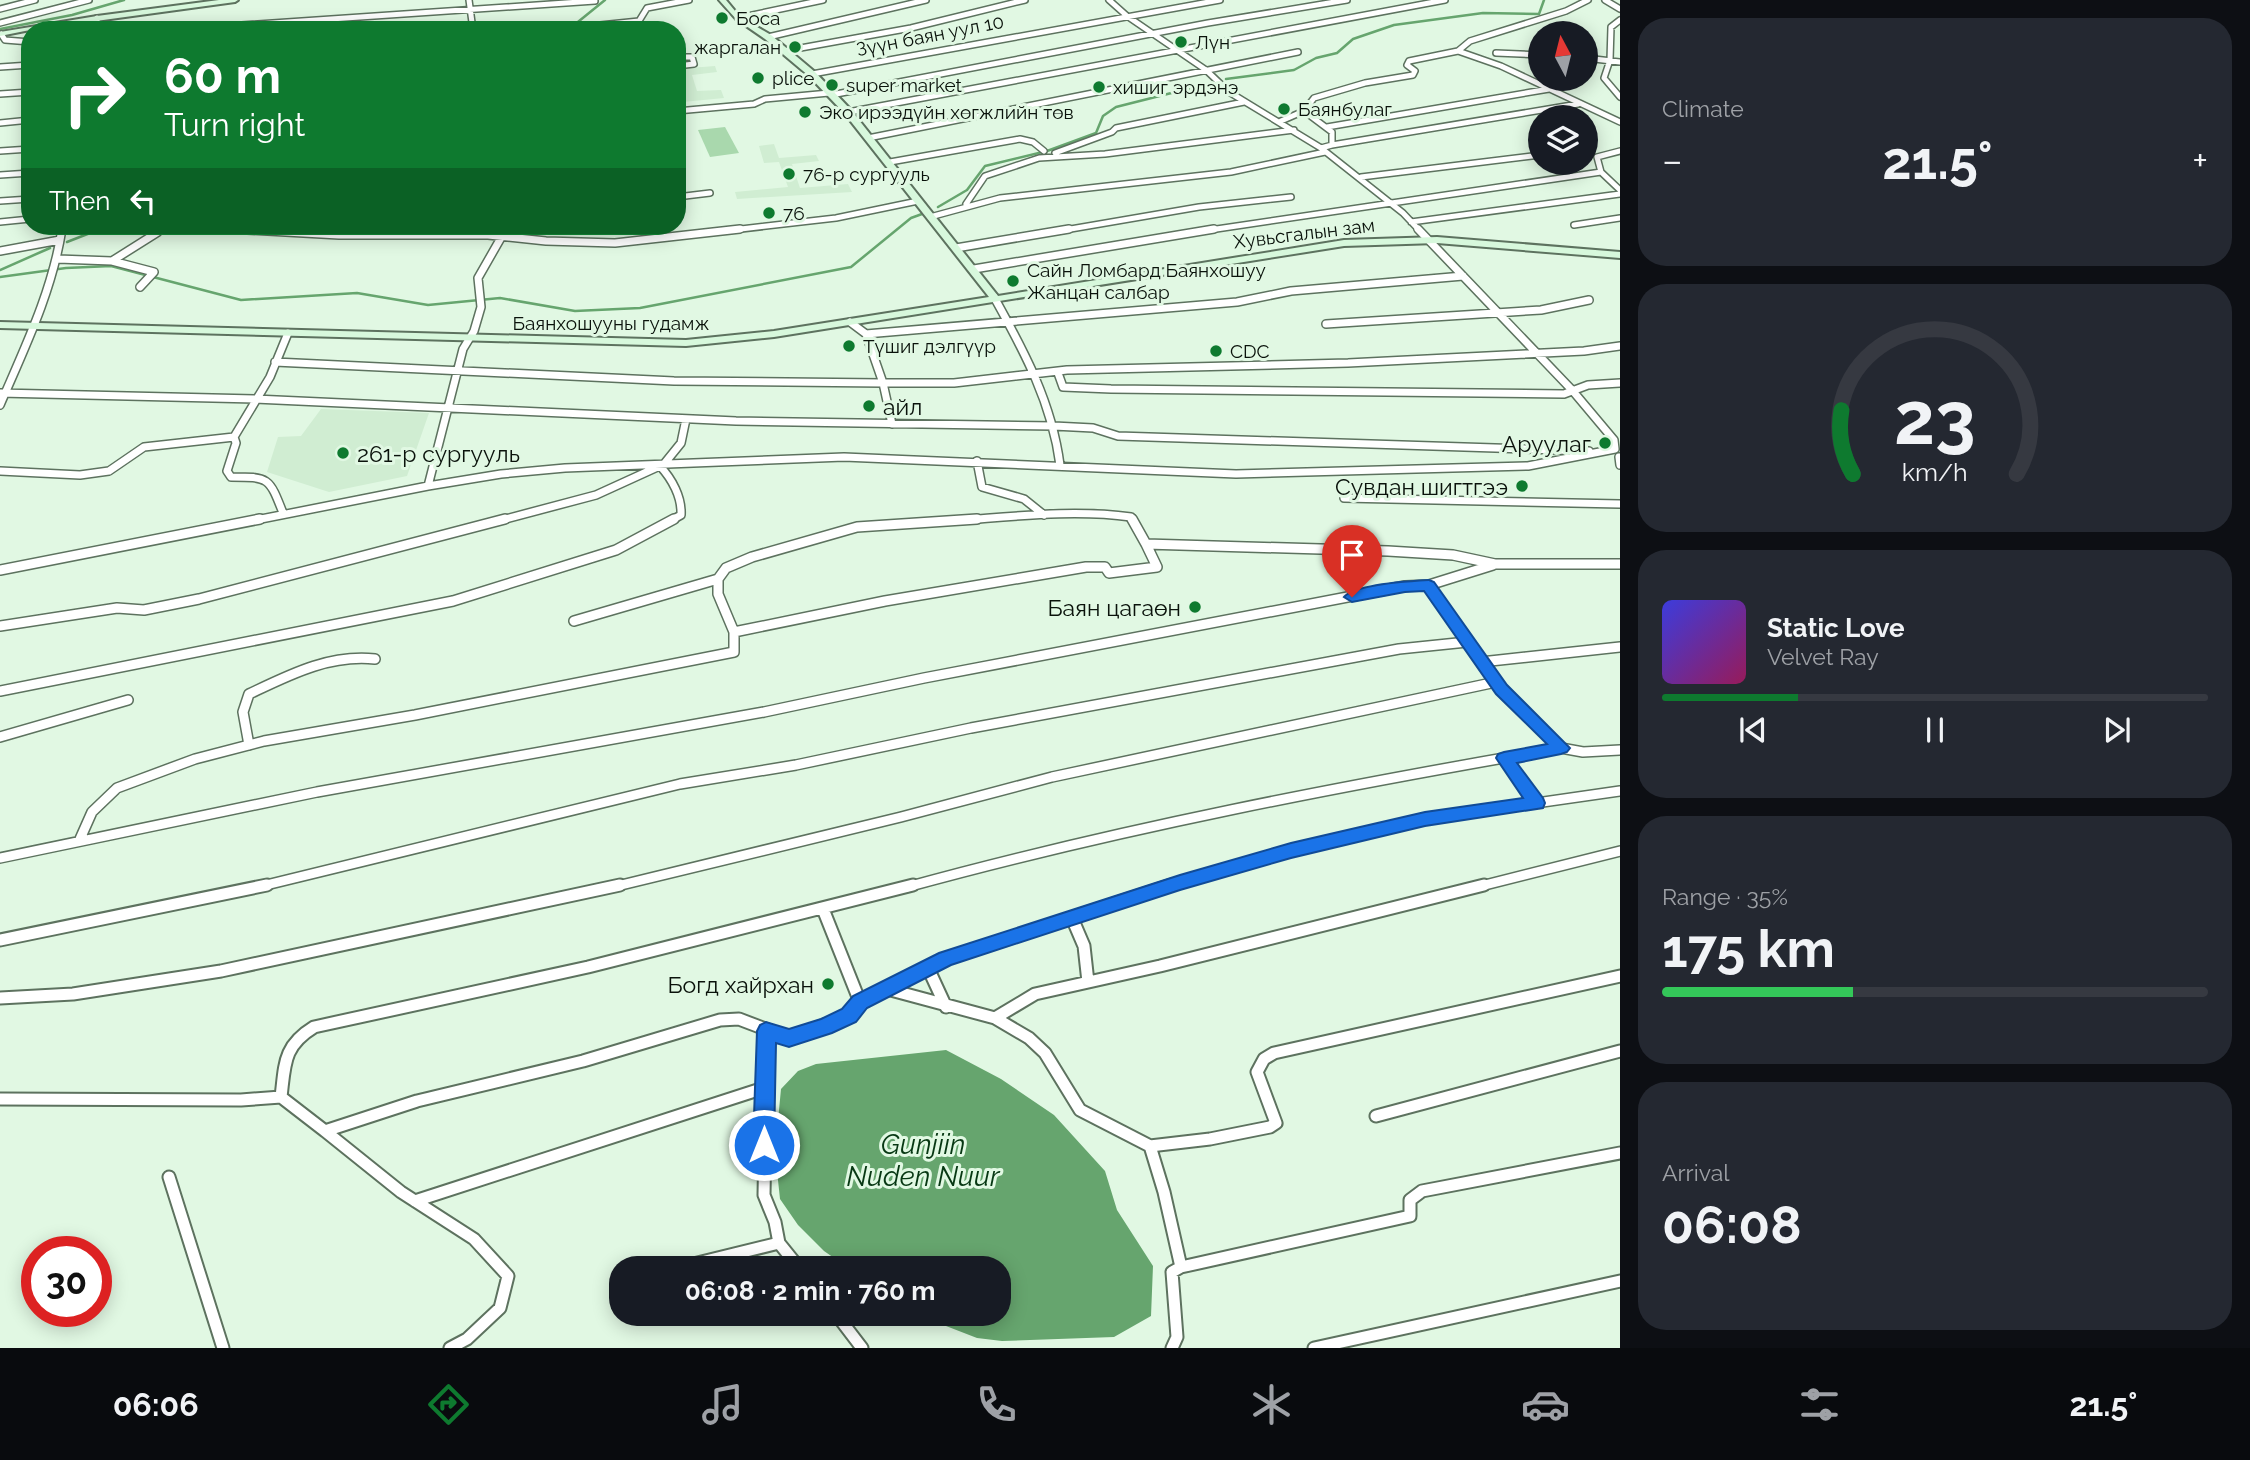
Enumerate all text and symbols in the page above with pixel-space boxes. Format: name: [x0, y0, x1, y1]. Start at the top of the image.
place label: Боса: [736, 7, 780, 29]
marker: Боса: [714, 10, 730, 26]
street label: Зүүн баян уул 10: [854, 10, 1006, 60]
north arrow: [1528, 21, 1598, 91]
map controls: [1528, 21, 1598, 175]
place label: Лүн: [1195, 31, 1230, 53]
marker: Лүн: [1173, 34, 1189, 50]
place label: жаргалан: [694, 36, 781, 58]
marker: жаргалан: [787, 39, 803, 55]
text: 60 m: [164, 47, 281, 104]
icon: right: [49, 49, 140, 140]
place label: plice: [772, 67, 815, 89]
marker: plice: [750, 70, 766, 86]
place label: super market: [846, 74, 963, 96]
place label: хишиг эрдэнэ: [1113, 76, 1238, 98]
marker: super market: [824, 77, 840, 93]
marker: хишиг эрдэнэ: [1091, 79, 1107, 95]
text: Climate: [1662, 95, 1744, 122]
place label: Баянбулаг: [1298, 98, 1392, 120]
place label: Эко ирээдүйн хөгжлийн төв: [819, 101, 1074, 123]
marker: Баянбулаг: [1276, 101, 1292, 117]
marker: Эко ирээдүйн хөгжлийн төв: [797, 104, 813, 120]
button: layers: [1528, 105, 1598, 175]
text: Turn right: [164, 106, 305, 143]
text: 21.5°: [1882, 130, 1993, 191]
text: −: [1662, 138, 1682, 183]
text: +: [2192, 138, 2208, 183]
place label: 76-р сургууль: [803, 163, 930, 185]
marker: 76-р сургууль: [781, 166, 797, 182]
icon: left: [124, 182, 162, 220]
text: Then: [49, 186, 110, 216]
place label: 76: [783, 202, 805, 224]
marker: 76: [761, 205, 777, 221]
street label: Хувьсгалын зам: [1232, 213, 1376, 253]
place label: Сайн Ломбард Баянхошуу Жанцан салбар: [1027, 259, 1266, 303]
marker: Сайн Ломбард Баянхошуу Жанцан салбар: [1005, 273, 1021, 289]
street label: Баянхошууны гудамж: [513, 312, 709, 334]
place label: Түшиг дэлгүүр: [863, 335, 996, 357]
marker: Түшиг дэлгүүр: [841, 338, 857, 354]
place label: CDC: [1230, 340, 1270, 362]
marker: CDC: [1208, 343, 1224, 359]
text: 23: [1894, 376, 1976, 461]
place label: айл: [883, 393, 922, 420]
marker: айл: [861, 398, 877, 414]
place label: Аруулаг: [1502, 430, 1591, 457]
marker: Аруулаг: [1597, 435, 1613, 451]
place label: 261-р сургууль: [357, 440, 520, 467]
marker: 261-р сургууль: [335, 445, 351, 461]
text: km/h: [1902, 457, 1968, 487]
place label: Сувдан шигтгээ: [1335, 473, 1508, 500]
marker: Сувдан шигтгээ: [1514, 478, 1530, 494]
pin: [1322, 525, 1382, 597]
icon: arrive: [1333, 536, 1371, 574]
place label: Баян цагаөн: [1048, 594, 1181, 621]
marker: Баян цагаөн: [1187, 599, 1203, 615]
text: Static Love: [1767, 613, 1905, 643]
text: Velvet Ray: [1767, 643, 1879, 670]
icon: previous: [1734, 711, 1772, 749]
icon: pause: [1916, 711, 1954, 749]
icon: next: [2098, 711, 2136, 749]
text: Range · 35%: [1662, 883, 1788, 910]
text: 175 km: [1662, 918, 1835, 979]
place label: Богд хайрхан: [668, 971, 814, 998]
marker: Богд хайрхан: [820, 976, 836, 992]
position arrow: [727, 1108, 801, 1182]
water label: Gunjiin Nuden Nuur: [846, 1128, 1001, 1193]
text: Arrival: [1662, 1159, 1729, 1186]
text: 06:08: [1662, 1194, 1802, 1255]
speed limit sign: 30: [21, 1236, 112, 1327]
text: 06:08 · 2 min · 760 m: [685, 1276, 935, 1306]
icon: directions: [424, 1380, 473, 1429]
icon: music: [698, 1380, 747, 1429]
icon: phone: [972, 1380, 1021, 1429]
icon: climate: [1247, 1380, 1296, 1429]
icon: car: [1521, 1380, 1570, 1429]
icon: filters: [1795, 1380, 1844, 1429]
text: 06:06: [113, 1386, 199, 1423]
text: 21.5°: [2069, 1386, 2137, 1423]

